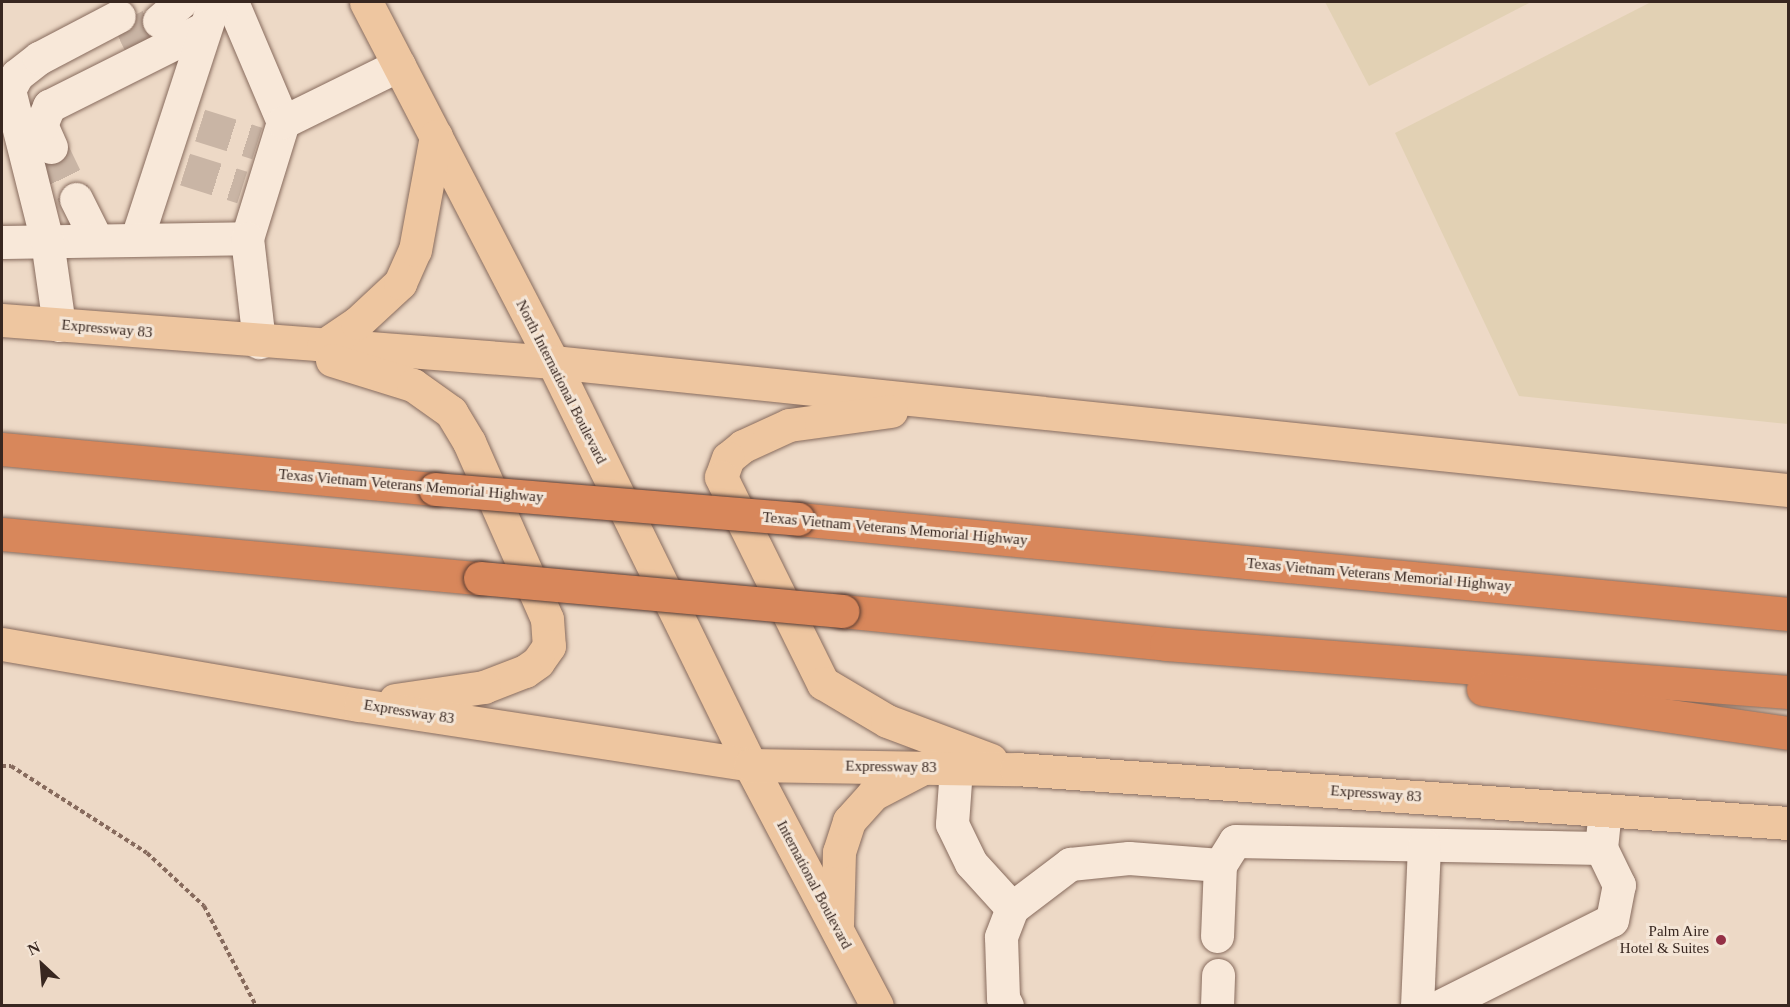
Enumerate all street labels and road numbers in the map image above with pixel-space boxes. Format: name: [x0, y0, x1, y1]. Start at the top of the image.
street label: North International Boulevard: [512, 297, 610, 467]
street label: Expressway 83: [61, 316, 153, 342]
street label: Texas Vietnam Veterans Memorial Highway: [278, 465, 544, 507]
street label: Texas Vietnam Veterans Memorial Highway: [762, 508, 1028, 550]
street label: Texas Vietnam Veterans Memorial Highway: [1246, 554, 1512, 596]
street label: Expressway 83: [363, 696, 455, 728]
street label: Expressway 83: [845, 757, 937, 777]
street label: Expressway 83: [1330, 782, 1422, 806]
street label: International Boulevard: [773, 818, 855, 952]

